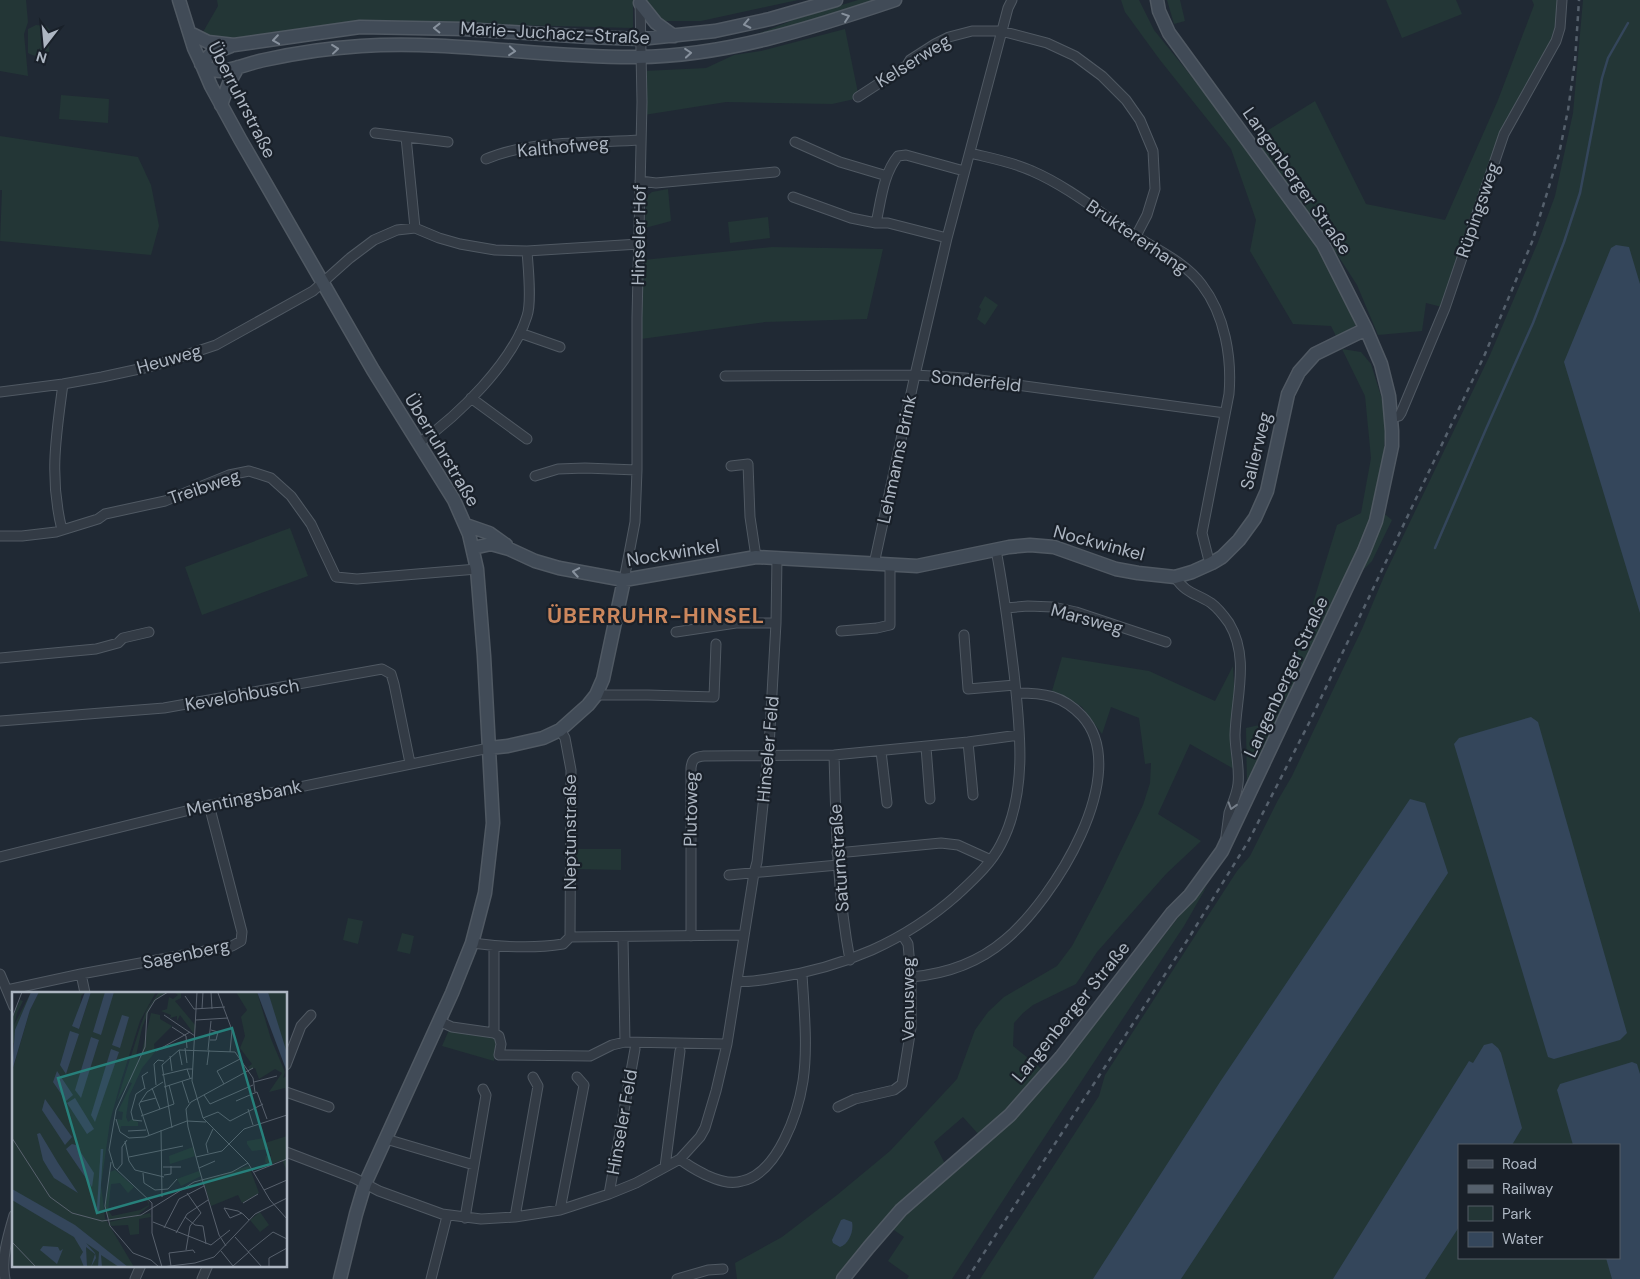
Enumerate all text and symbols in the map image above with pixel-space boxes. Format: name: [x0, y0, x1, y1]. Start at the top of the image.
one-way arrow: [842, 12, 850, 22]
street label: Marie-Juchacz-Straße: [460, 16, 650, 50]
one-way arrow: [743, 18, 752, 29]
north arrow: [20, 20, 70, 70]
one-way arrow: [433, 23, 440, 33]
street label: Kelserweg: [871, 29, 955, 93]
one-way arrow: [271, 34, 280, 44]
street label: Überruhrstraße: [202, 38, 282, 162]
one-way arrow: [331, 43, 339, 54]
one-way arrow: [508, 45, 516, 56]
text: N: [34, 47, 49, 68]
one-way arrow: [685, 48, 693, 59]
street label: Langenberger Straße: [1237, 102, 1357, 260]
street label: Kalthofweg: [516, 131, 610, 163]
street label: Rüpingsweg: [1450, 159, 1506, 261]
street label: Hinseler Hof: [626, 184, 652, 286]
street label: Bruktererhang: [1082, 194, 1192, 280]
street label: Heuweg: [134, 338, 204, 380]
street label: Sonderfeld: [930, 364, 1022, 398]
street label: Überruhrstraße: [399, 389, 485, 511]
street label: Lehmanns Brink: [872, 392, 922, 526]
street label: Salierweg: [1235, 410, 1277, 492]
street label: Treibweg: [165, 464, 243, 510]
street label: Nockwinkel: [1051, 519, 1147, 567]
street label: Nockwinkel: [625, 534, 721, 572]
one-way arrow: [572, 567, 581, 577]
street label: Langenberger Straße: [1238, 593, 1334, 761]
street label: Marsweg: [1048, 598, 1126, 640]
district label: ÜBERRUHR-HINSEL: [547, 601, 765, 630]
street label: Kevelohbusch: [183, 673, 301, 717]
street label: Hinseler Feld: [751, 695, 785, 803]
street label: Plutoweg: [678, 771, 704, 847]
street label: Mentingsbank: [184, 774, 304, 822]
street label: Neptunstraße: [558, 774, 582, 890]
one-way arrow: [1227, 801, 1237, 809]
street label: Saturnstraße: [823, 803, 855, 913]
street label: Sagenberg: [140, 933, 232, 975]
street label: Langenberger Straße: [1007, 936, 1135, 1088]
street label: Venusweg: [896, 957, 920, 1041]
inset map: [12, 992, 288, 1266]
street label: Hinseler Feld: [601, 1067, 643, 1177]
legend: [1458, 1144, 1620, 1259]
text: Road: [1502, 1154, 1537, 1174]
text: Railway: [1502, 1179, 1554, 1199]
text: Park: [1502, 1204, 1532, 1224]
text: Water: [1502, 1229, 1544, 1249]

